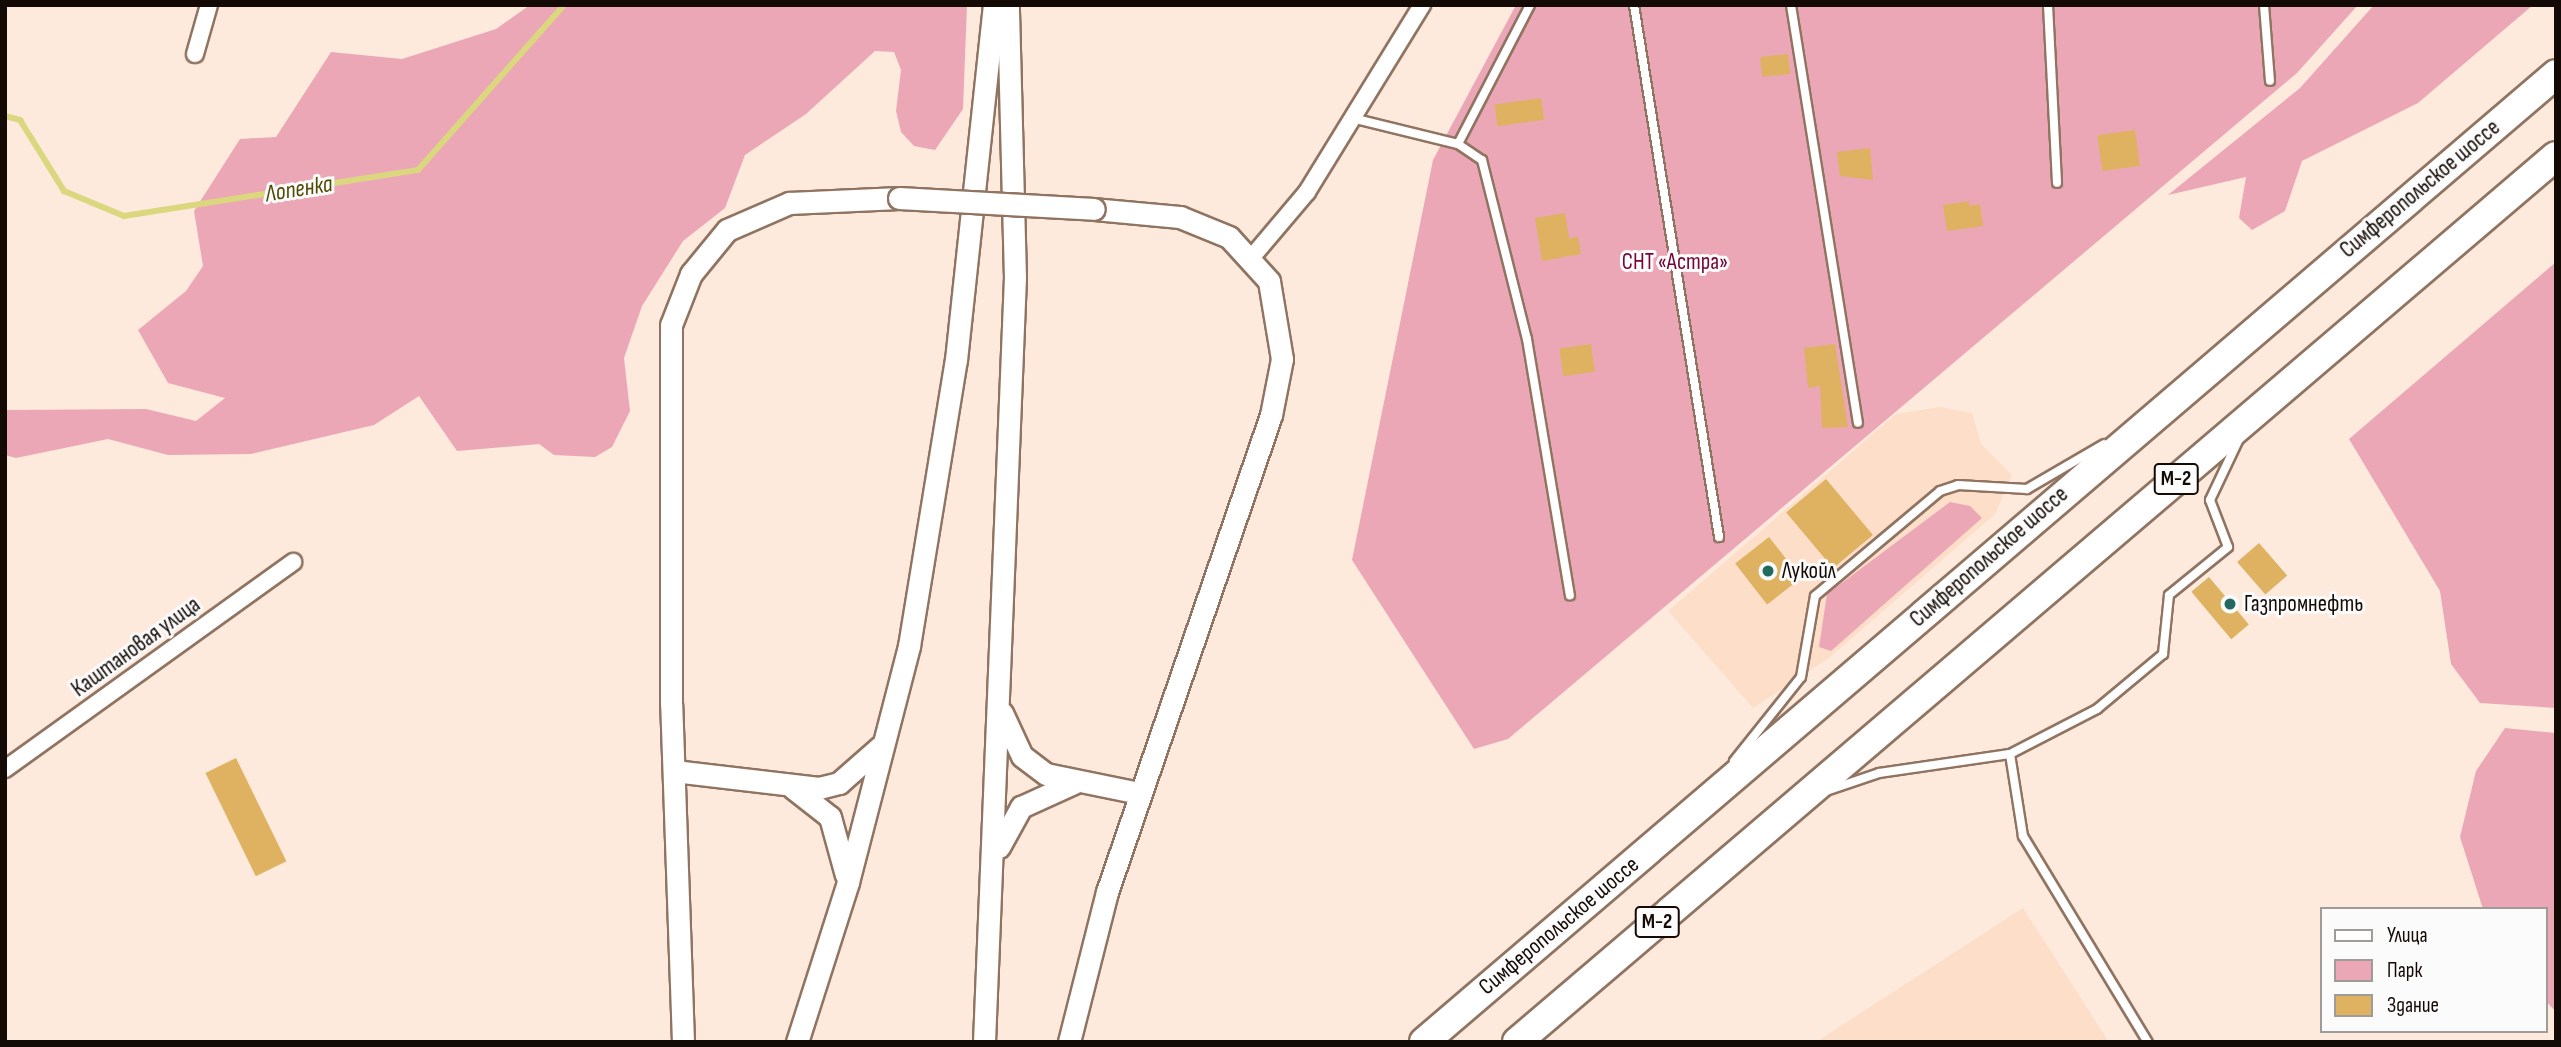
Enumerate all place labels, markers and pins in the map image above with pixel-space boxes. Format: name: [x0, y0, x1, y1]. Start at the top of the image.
place label: Лукойл: [1782, 557, 1836, 585]
marker: Лукойл: [1760, 563, 1776, 579]
place label: Газпромнефть: [2244, 590, 2363, 618]
marker: Газпромнефть: [2222, 596, 2238, 612]

